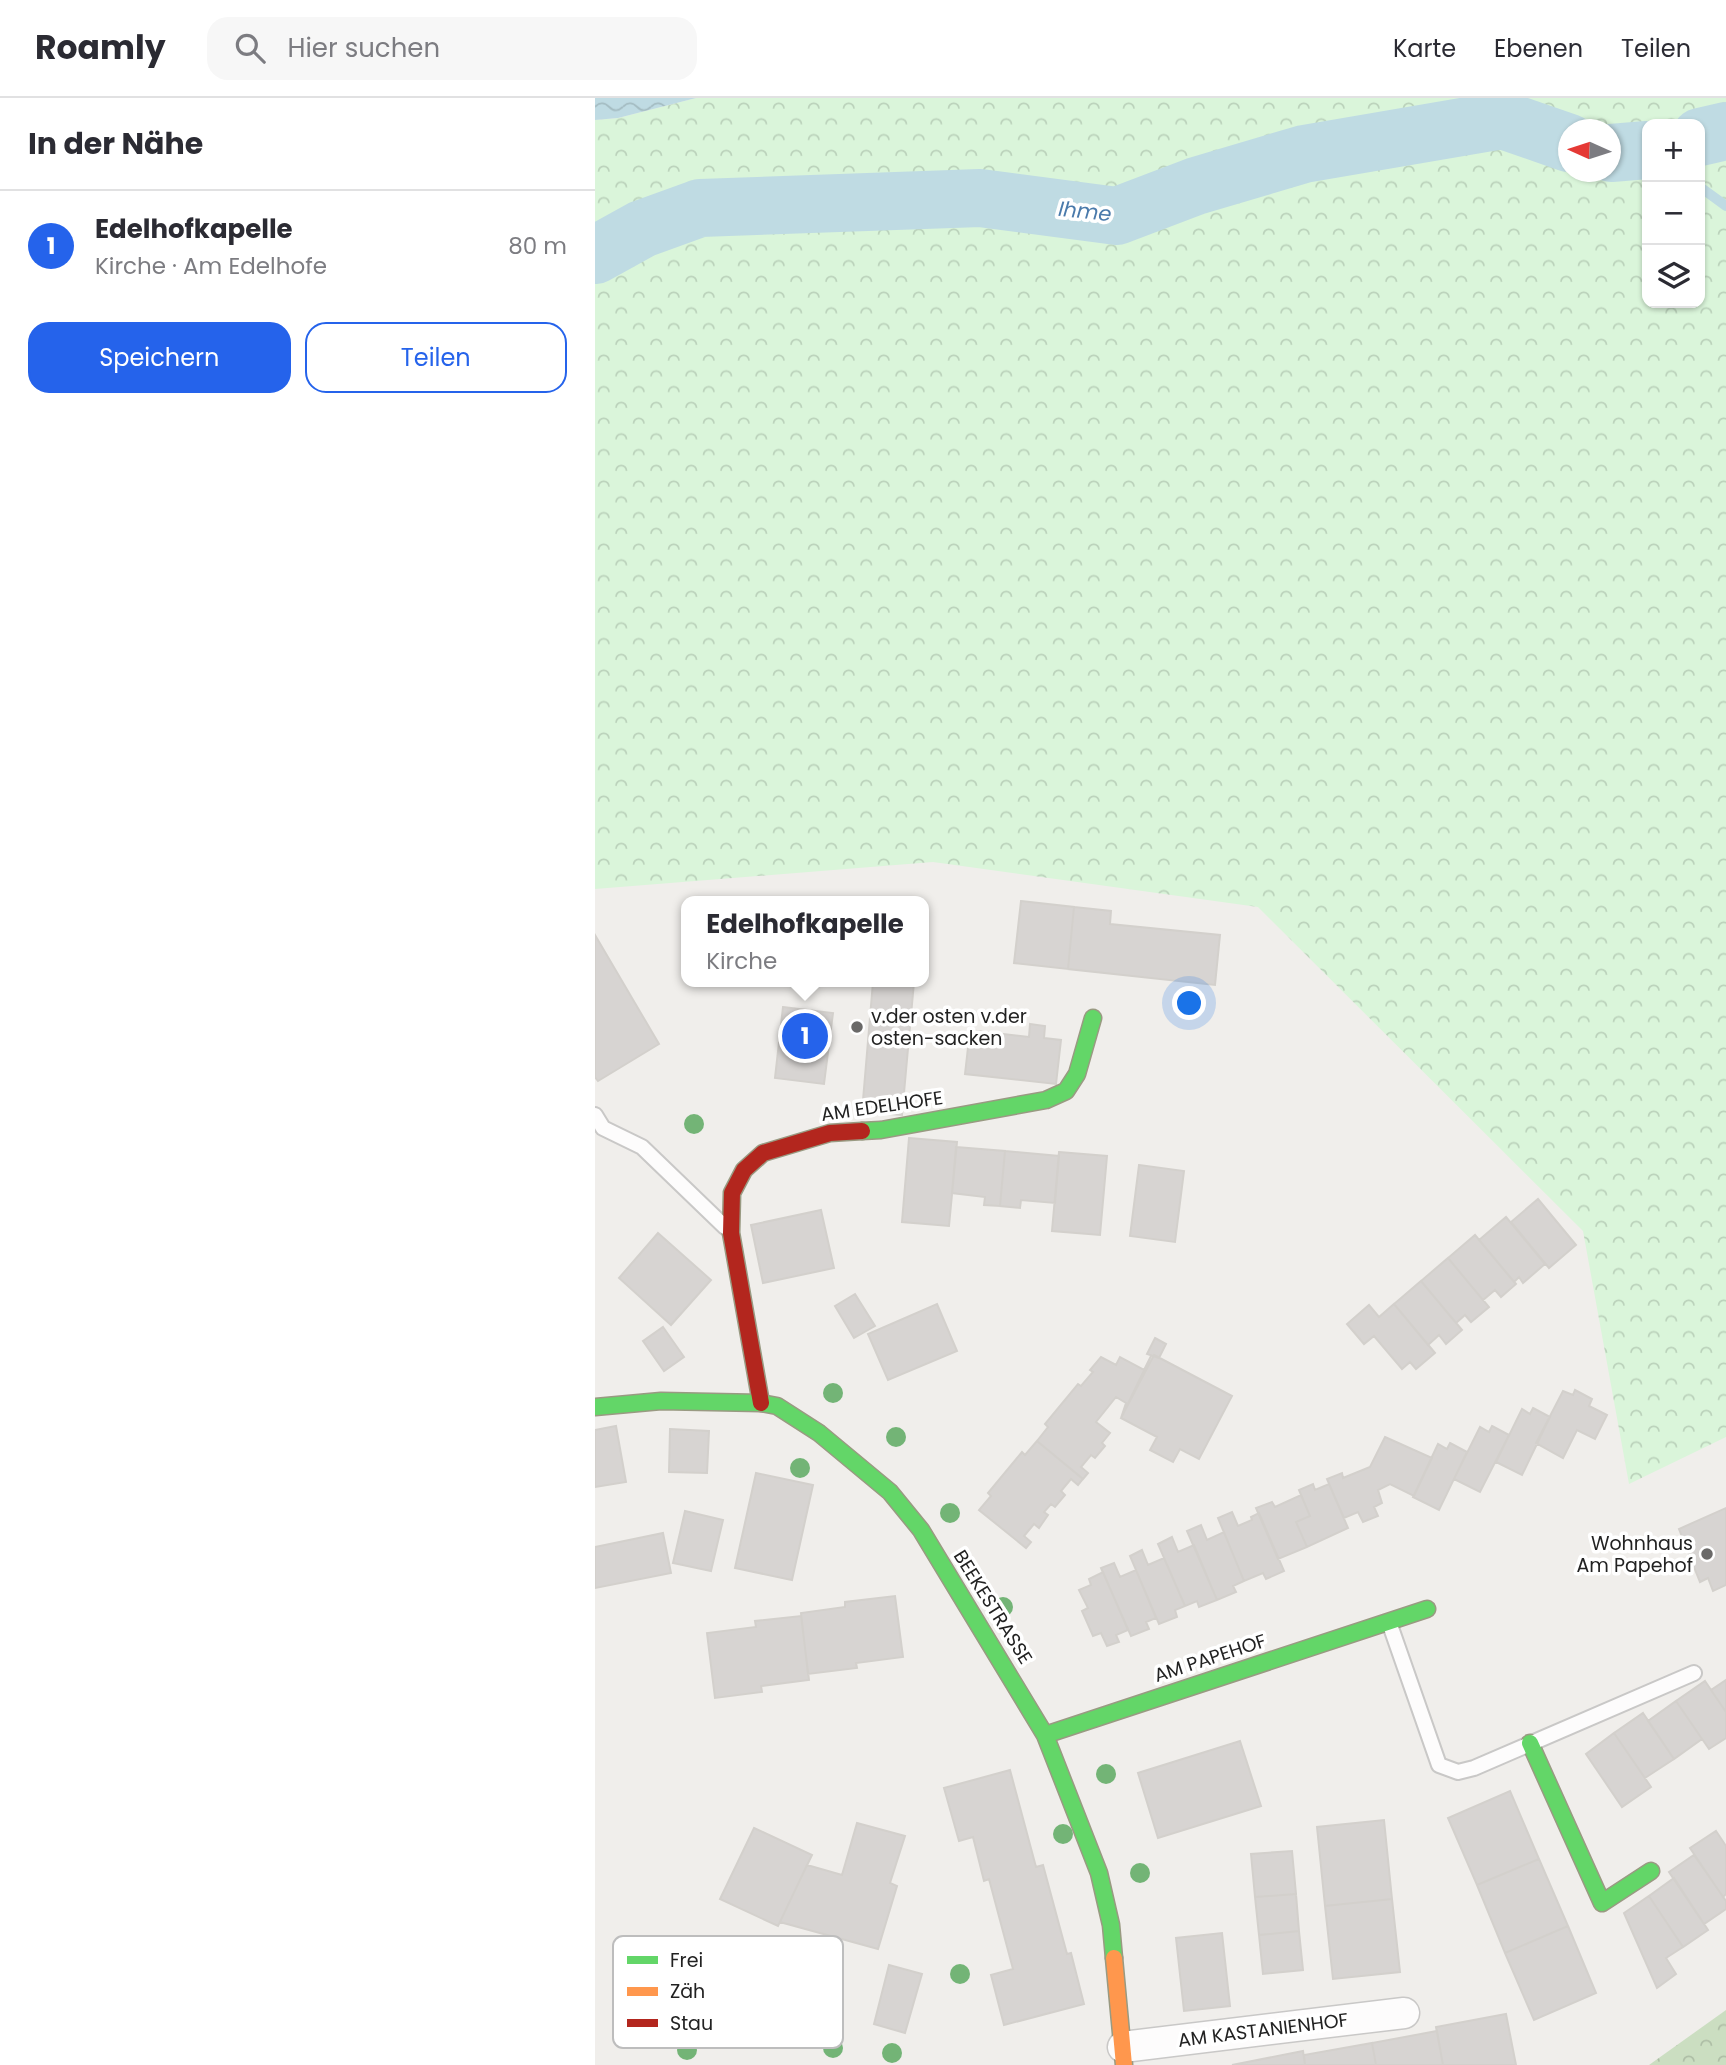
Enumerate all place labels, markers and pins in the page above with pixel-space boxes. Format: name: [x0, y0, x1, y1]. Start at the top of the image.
place label: v.der osten v.der osten-sacken: [871, 1003, 1027, 1052]
pin: 1: [782, 1010, 828, 1062]
marker: v.der osten v.der osten-sacken: [849, 1019, 865, 1035]
place label: Wohnhaus Am Papehof: [1577, 1530, 1693, 1579]
marker: Wohnhaus Am Papehof: [1699, 1546, 1715, 1562]

